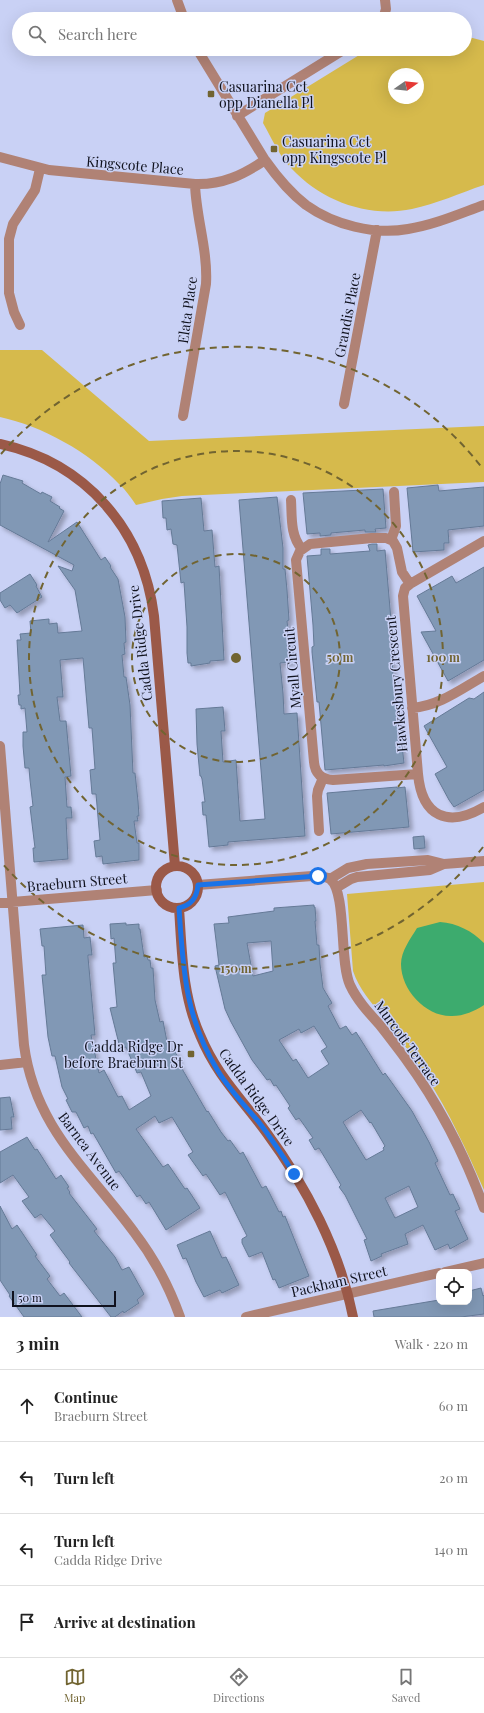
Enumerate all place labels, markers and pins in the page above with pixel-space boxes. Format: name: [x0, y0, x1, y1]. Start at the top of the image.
place label: Casuarina Cct opp Dianella Pl: [219, 77, 313, 112]
marker: Casuarina Cct opp Dianella Pl: [206, 89, 216, 99]
place label: Casuarina Cct opp Kingscote Pl: [282, 132, 387, 167]
marker: Casuarina Cct opp Kingscote Pl: [269, 144, 279, 154]
centre of rings: [229, 651, 243, 665]
place label: Cadda Ridge Dr before Braeburn St: [64, 1037, 184, 1072]
marker: Cadda Ridge Dr before Braeburn St: [186, 1049, 196, 1059]

